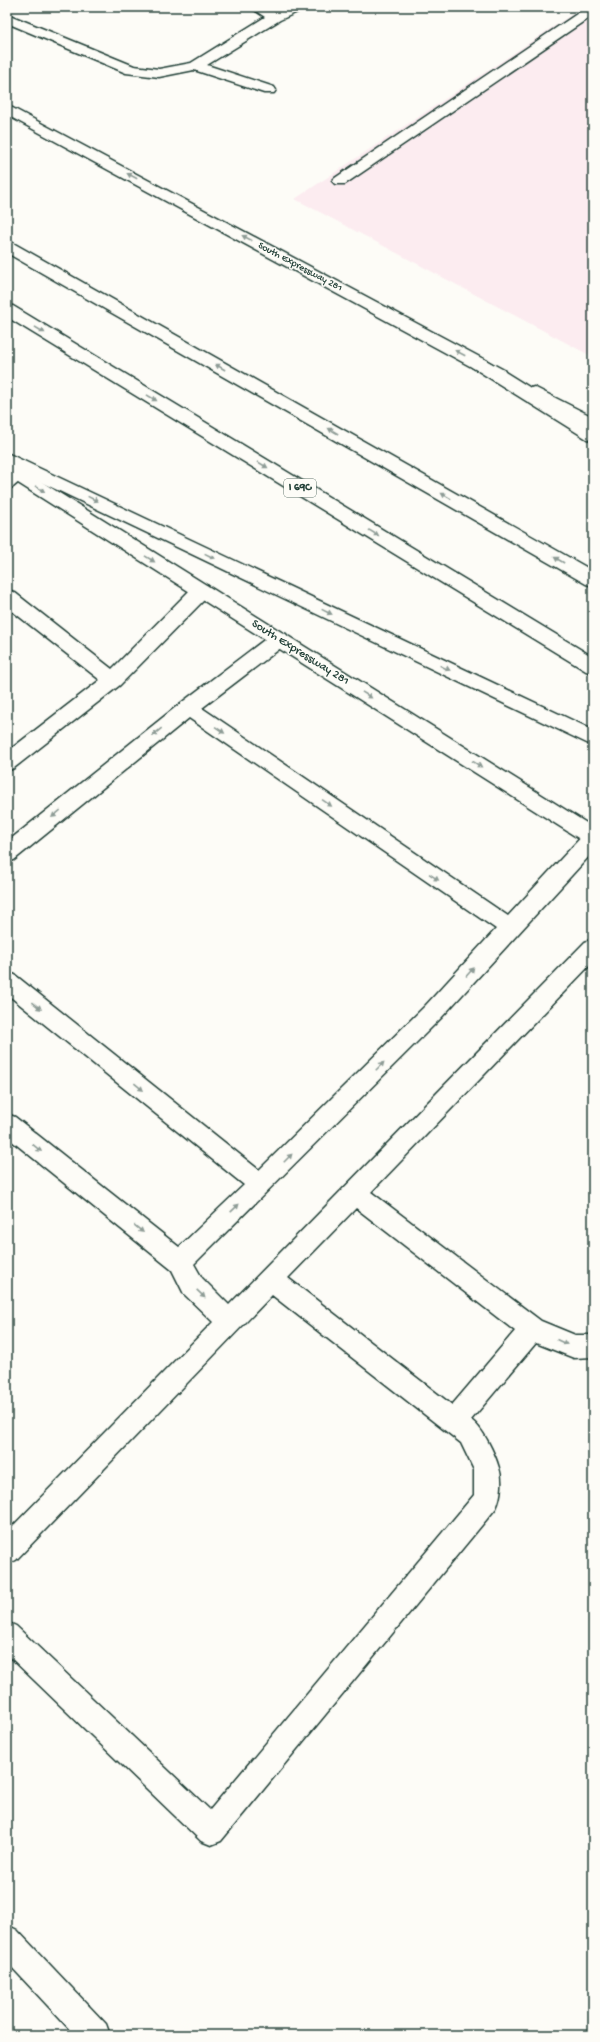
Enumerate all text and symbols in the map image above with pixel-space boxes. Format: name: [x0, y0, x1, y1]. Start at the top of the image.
one-way arrow: [127, 173, 138, 180]
one-way arrow: [241, 235, 253, 241]
street label: South Expressway 281: [256, 240, 344, 294]
one-way arrow: [34, 327, 46, 334]
one-way arrow: [454, 350, 466, 356]
one-way arrow: [214, 364, 226, 371]
one-way arrow: [146, 394, 158, 401]
one-way arrow: [327, 428, 339, 435]
one-way arrow: [258, 461, 268, 469]
road number: I 69C: [284, 479, 316, 497]
one-way arrow: [34, 486, 46, 493]
one-way arrow: [440, 492, 452, 499]
one-way arrow: [87, 496, 98, 502]
one-way arrow: [368, 529, 380, 536]
one-way arrow: [204, 553, 216, 559]
one-way arrow: [144, 555, 156, 562]
one-way arrow: [553, 557, 565, 563]
one-way arrow: [322, 609, 333, 615]
street label: South Expressway 281: [249, 617, 352, 689]
one-way arrow: [439, 665, 450, 671]
one-way arrow: [361, 691, 373, 698]
one-way arrow: [215, 726, 225, 734]
one-way arrow: [152, 728, 163, 737]
one-way arrow: [472, 760, 482, 768]
one-way arrow: [322, 799, 332, 807]
one-way arrow: [51, 810, 62, 818]
one-way arrow: [429, 873, 440, 881]
one-way arrow: [465, 967, 475, 977]
one-way arrow: [32, 1001, 43, 1010]
one-way arrow: [375, 1061, 385, 1071]
one-way arrow: [133, 1083, 144, 1092]
one-way arrow: [32, 1144, 43, 1152]
one-way arrow: [283, 1153, 293, 1163]
one-way arrow: [230, 1203, 240, 1213]
one-way arrow: [134, 1225, 145, 1233]
one-way arrow: [196, 1290, 206, 1299]
one-way arrow: [556, 1339, 567, 1345]

